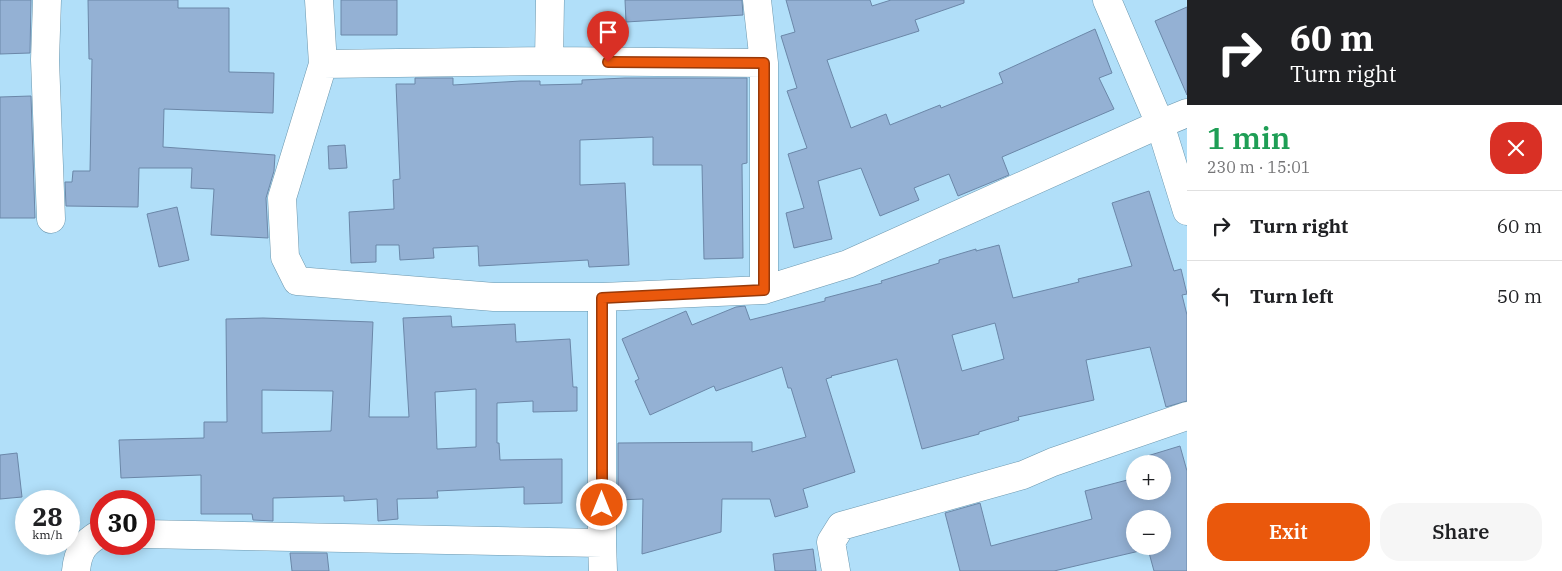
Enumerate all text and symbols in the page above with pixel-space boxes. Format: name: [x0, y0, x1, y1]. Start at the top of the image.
pin: [587, 11, 629, 62]
text: 60 m: [1290, 15, 1374, 61]
icon: arrive: [594, 18, 622, 46]
icon: right: [1207, 20, 1272, 85]
text: Turn right: [1290, 59, 1397, 88]
text: 1 min: [1207, 118, 1290, 157]
button: close: [1490, 122, 1542, 174]
text: 230 m · 15:01: [1207, 157, 1310, 177]
icon: right: [1207, 212, 1235, 240]
text: Turn right: [1250, 214, 1348, 238]
text: 60 m: [1497, 214, 1542, 238]
icon: left: [1207, 282, 1235, 310]
text: Turn left: [1250, 284, 1333, 308]
text: 50 m: [1497, 284, 1542, 308]
map controls: [1126, 455, 1171, 555]
button: +: [1126, 455, 1171, 500]
position arrow: [575, 478, 627, 530]
speed limit sign: 30: [90, 490, 155, 555]
text: 28: [32, 500, 63, 533]
button: Exit: [1207, 503, 1370, 561]
button: Share: [1380, 503, 1542, 561]
button: −: [1126, 510, 1171, 555]
text: km/h: [32, 527, 63, 542]

